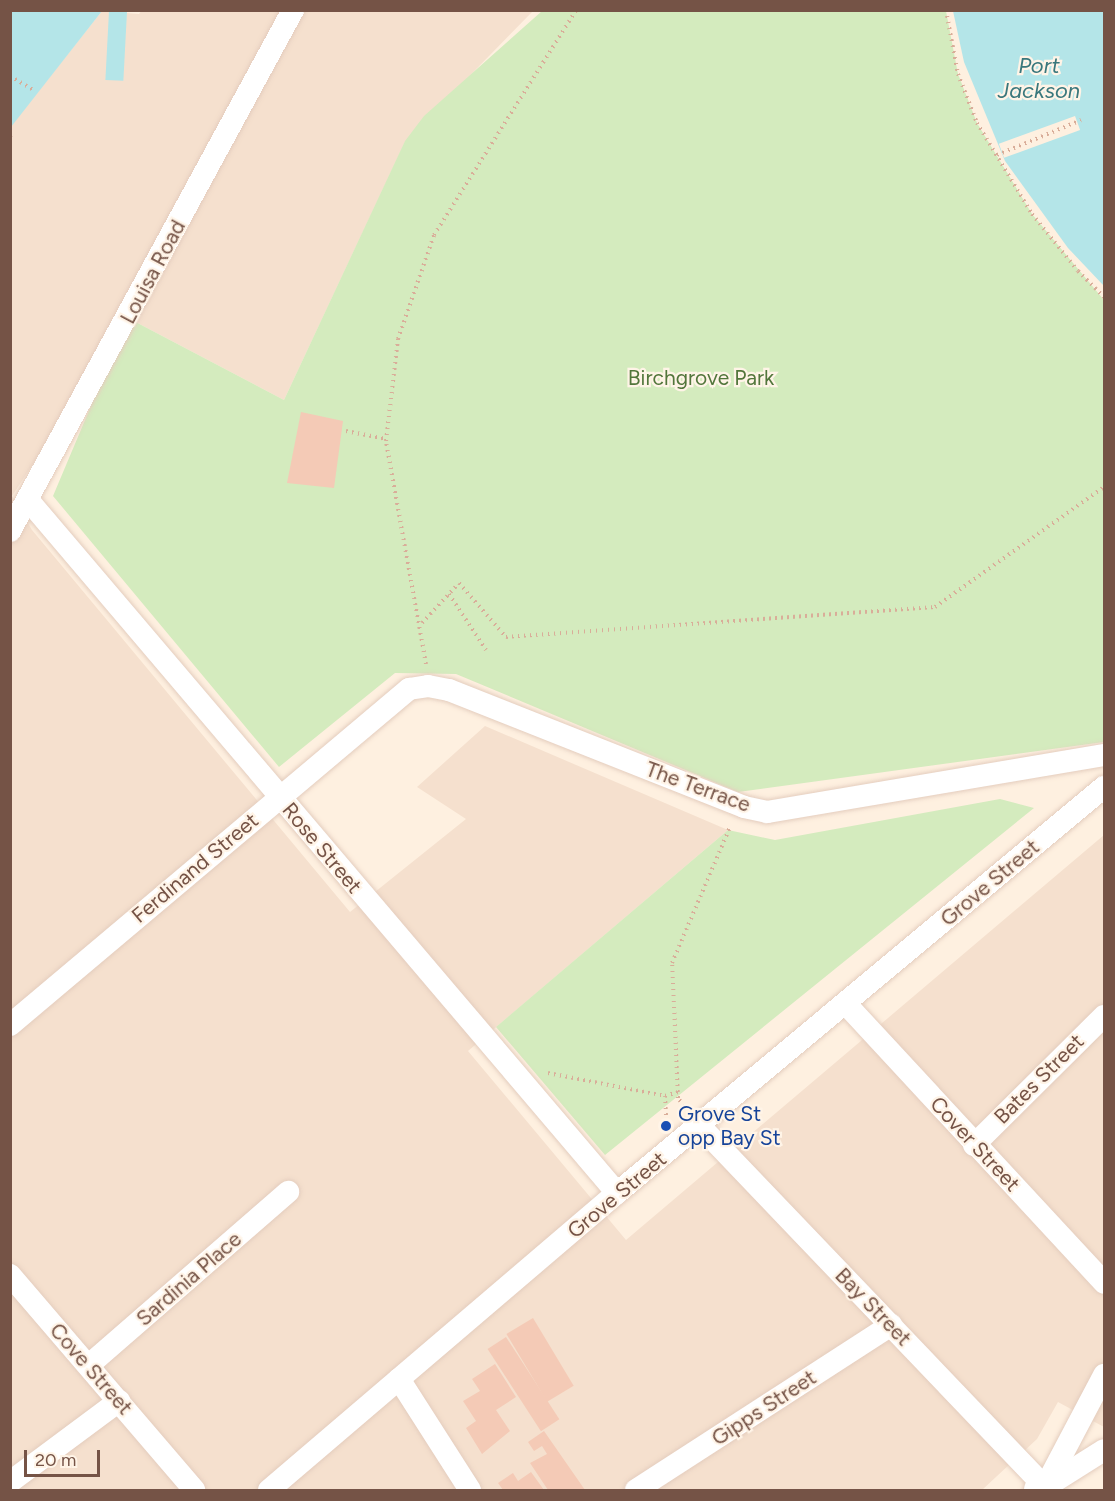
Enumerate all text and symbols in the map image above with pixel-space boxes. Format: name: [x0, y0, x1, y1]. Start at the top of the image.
water label: Port Jackson: [998, 52, 1080, 104]
street label: Louisa Road: [115, 216, 191, 328]
park label: Birchgrove Park: [628, 365, 774, 391]
street label: The Terrace: [642, 756, 754, 818]
street label: Rose Street: [277, 798, 367, 898]
street label: Ferdinand Street: [127, 808, 263, 928]
street label: Grove Street: [936, 834, 1044, 932]
street label: Bates Street: [989, 1029, 1089, 1129]
street label: Cover Street: [925, 1091, 1025, 1197]
place label: Grove St opp Bay St: [678, 1101, 781, 1151]
marker: Grove St opp Bay St: [659, 1119, 673, 1133]
street label: Grove Street: [563, 1146, 671, 1244]
street label: Sardinia Place: [131, 1227, 247, 1331]
street label: Bay Street: [830, 1263, 916, 1351]
street label: Cove Street: [44, 1318, 138, 1420]
street label: Gipps Street: [707, 1365, 821, 1451]
scale bar: [27, 1438, 104, 1476]
text: 20 m: [35, 1449, 76, 1471]

